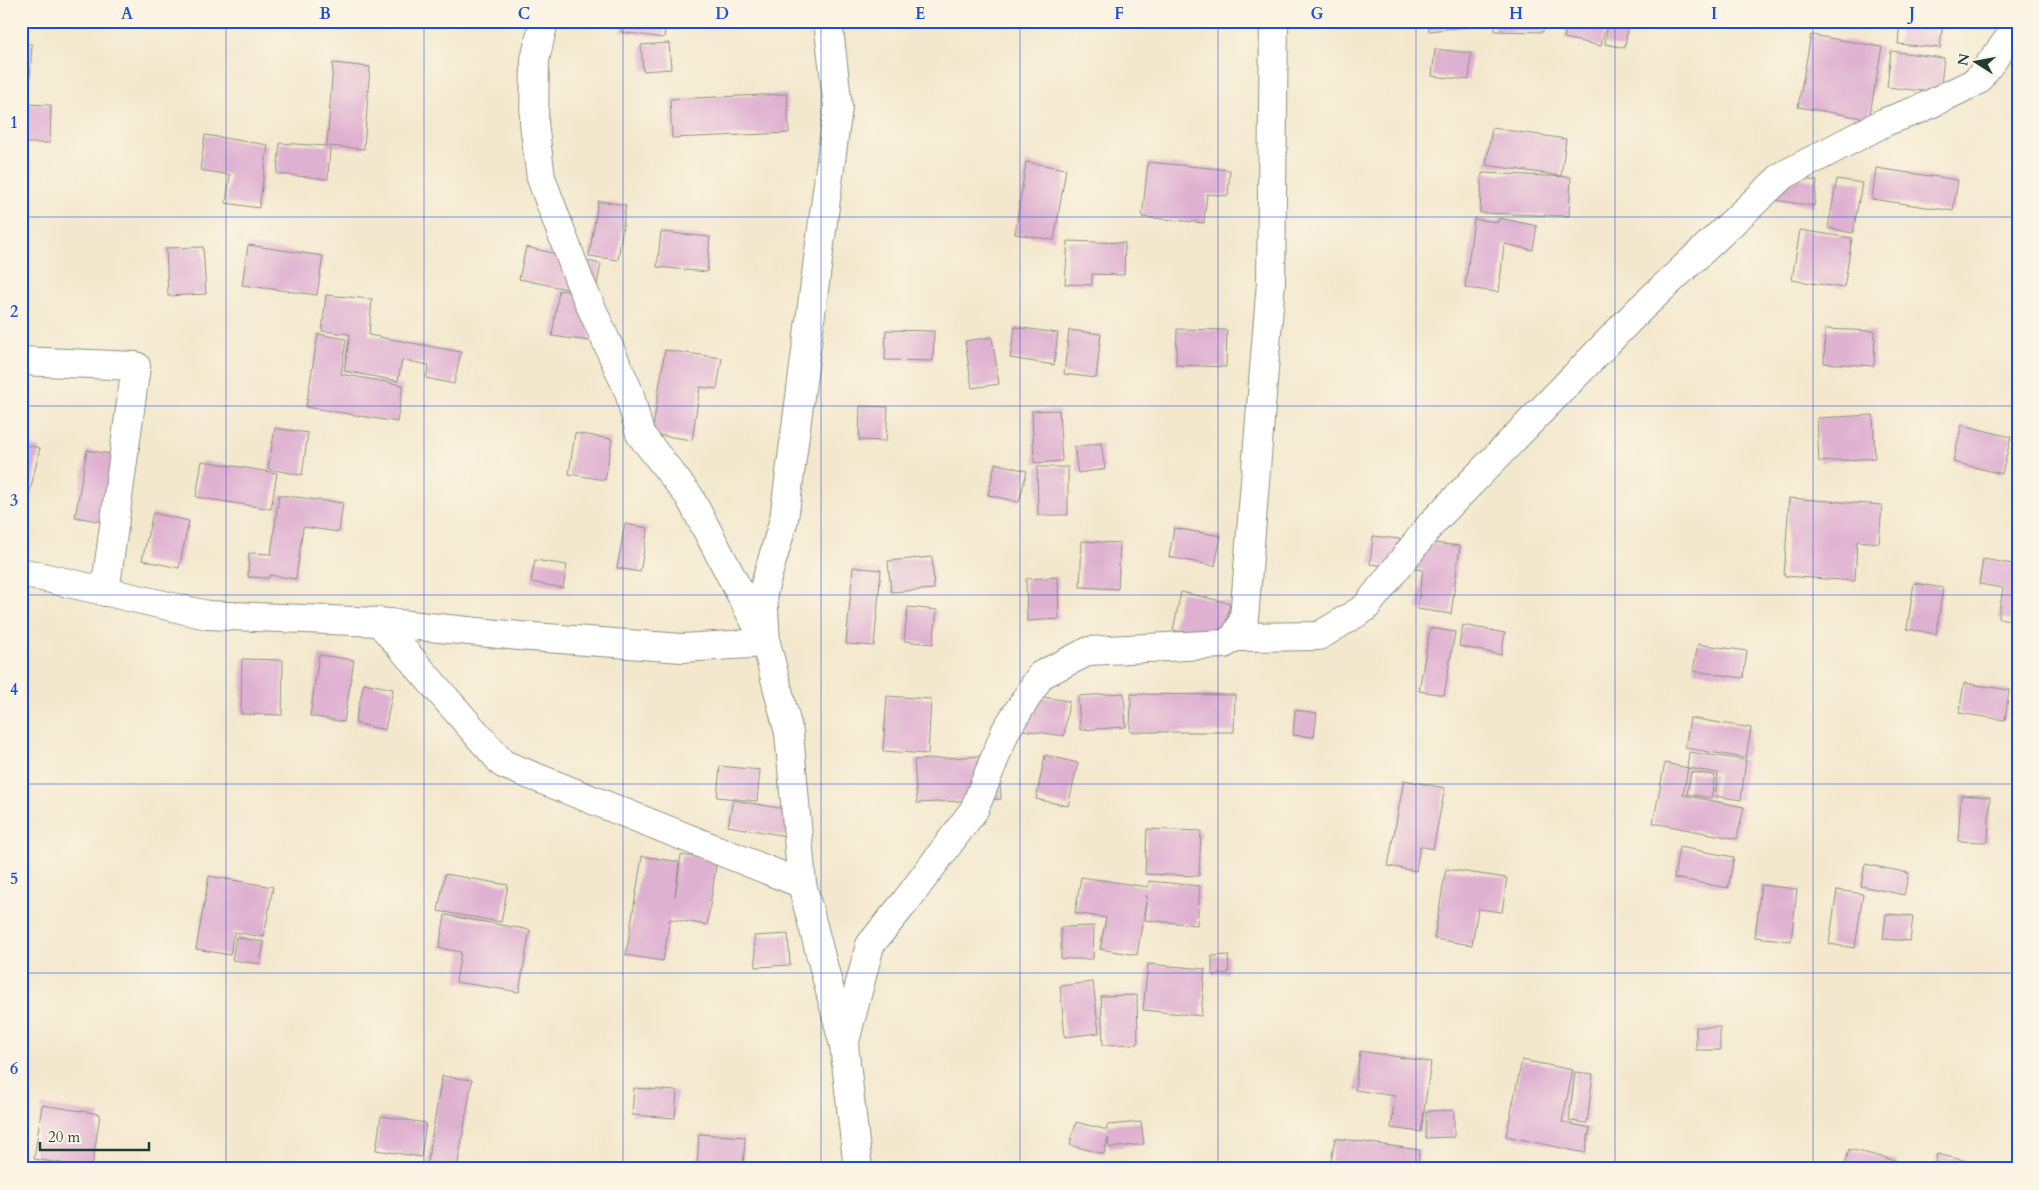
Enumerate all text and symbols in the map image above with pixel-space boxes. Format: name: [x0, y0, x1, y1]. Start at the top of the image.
text: A: [121, 3, 133, 25]
text: B: [319, 3, 331, 25]
text: C: [518, 3, 530, 25]
text: D: [715, 3, 729, 25]
text: E: [915, 3, 925, 25]
text: F: [1114, 3, 1124, 25]
text: G: [1310, 3, 1324, 25]
text: H: [1509, 3, 1523, 25]
text: I: [1711, 3, 1717, 25]
text: J: [1907, 3, 1915, 25]
north arrow: [1952, 38, 2002, 88]
text: N: [1953, 52, 1974, 67]
text: 1: [10, 112, 18, 134]
text: 2: [10, 301, 18, 323]
text: 3: [10, 490, 18, 512]
text: 4: [10, 679, 18, 701]
text: 5: [10, 868, 18, 890]
text: 6: [10, 1058, 18, 1080]
scale bar: [40, 1120, 149, 1152]
text: 20 m: [48, 1127, 80, 1147]

